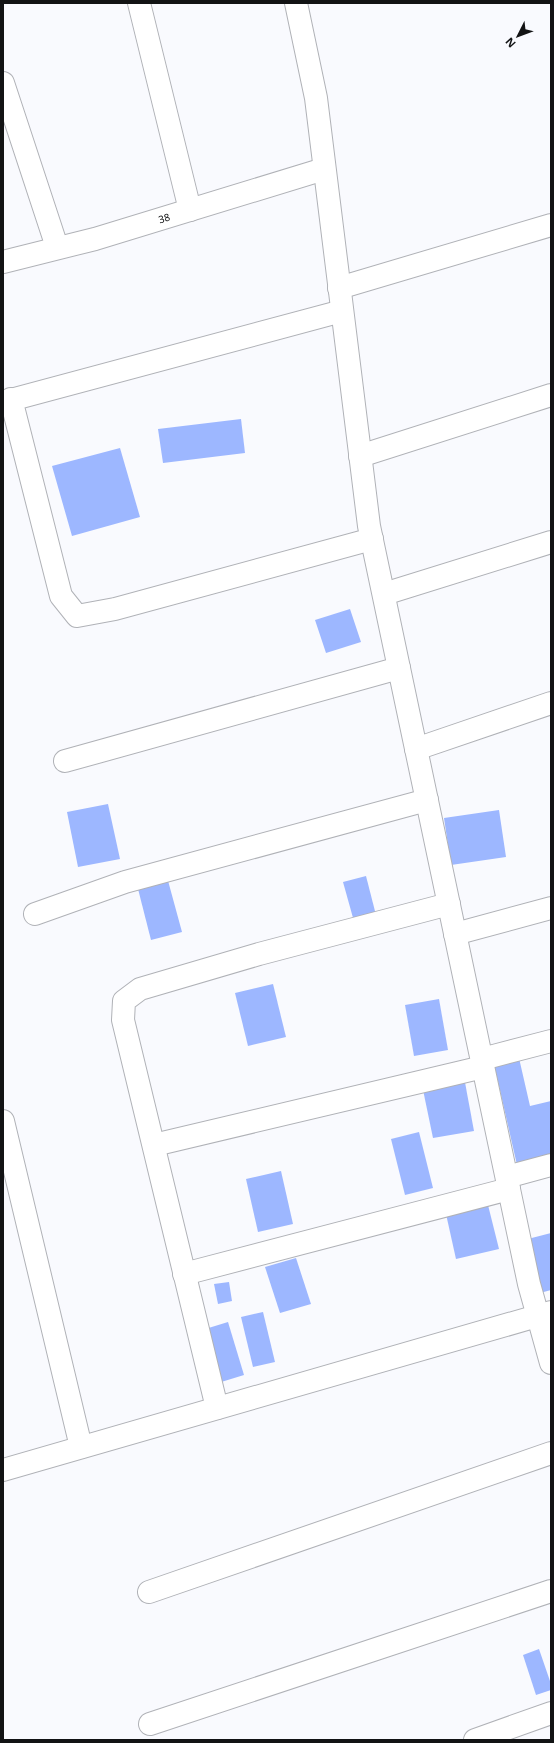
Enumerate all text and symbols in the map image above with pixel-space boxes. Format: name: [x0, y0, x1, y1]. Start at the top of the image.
north arrow: [498, 16, 538, 56]
text: N: [502, 35, 519, 51]
street label: 38: [156, 209, 172, 226]

